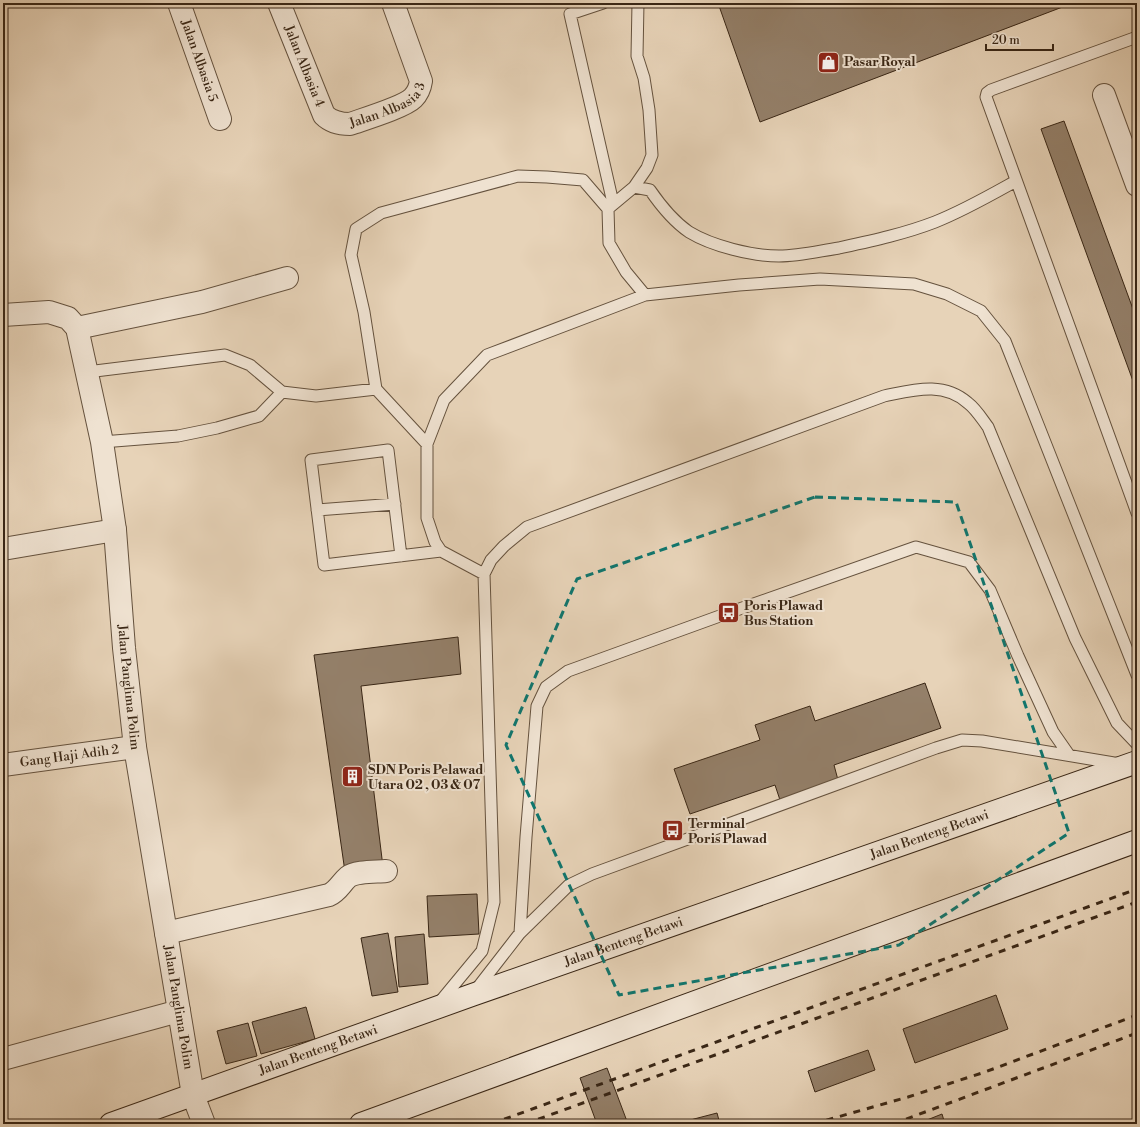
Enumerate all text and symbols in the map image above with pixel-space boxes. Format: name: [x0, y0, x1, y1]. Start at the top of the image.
street label: Jalan Albasia 5: [177, 16, 221, 104]
street label: Jalan Albasia 4: [280, 22, 328, 110]
scale bar: [986, 26, 1053, 52]
text: 20 m: [992, 33, 1020, 48]
shop icon: Pasar Royal: [815, 49, 841, 75]
place label: Pasar Royal: [844, 54, 916, 70]
street label: Jalan Albasia 3: [346, 81, 429, 132]
place label: Poris Plawad Bus Station: [744, 598, 823, 629]
bus stop icon: Poris Plawad Bus Station: [715, 600, 741, 626]
street label: Jalan Panglima Polim: [114, 623, 143, 751]
street label: Gang Haji Adih 2: [19, 741, 120, 771]
place label: SDN Poris Pelawad Utara 02 , 03 & 07: [368, 762, 484, 793]
building icon: SDN Poris Pelawad Utara 02 , 03 & 07: [339, 764, 365, 790]
street label: Jalan Benteng Betawi: [867, 807, 991, 863]
place label: Terminal Poris Plawad: [688, 816, 767, 847]
bus stop icon: Terminal Poris Plawad: [660, 818, 686, 844]
street label: Jalan Benteng Betawi: [561, 914, 685, 970]
street label: Jalan Panglima Polim: [160, 943, 197, 1071]
street label: Jalan Benteng Betawi: [256, 1021, 380, 1079]

